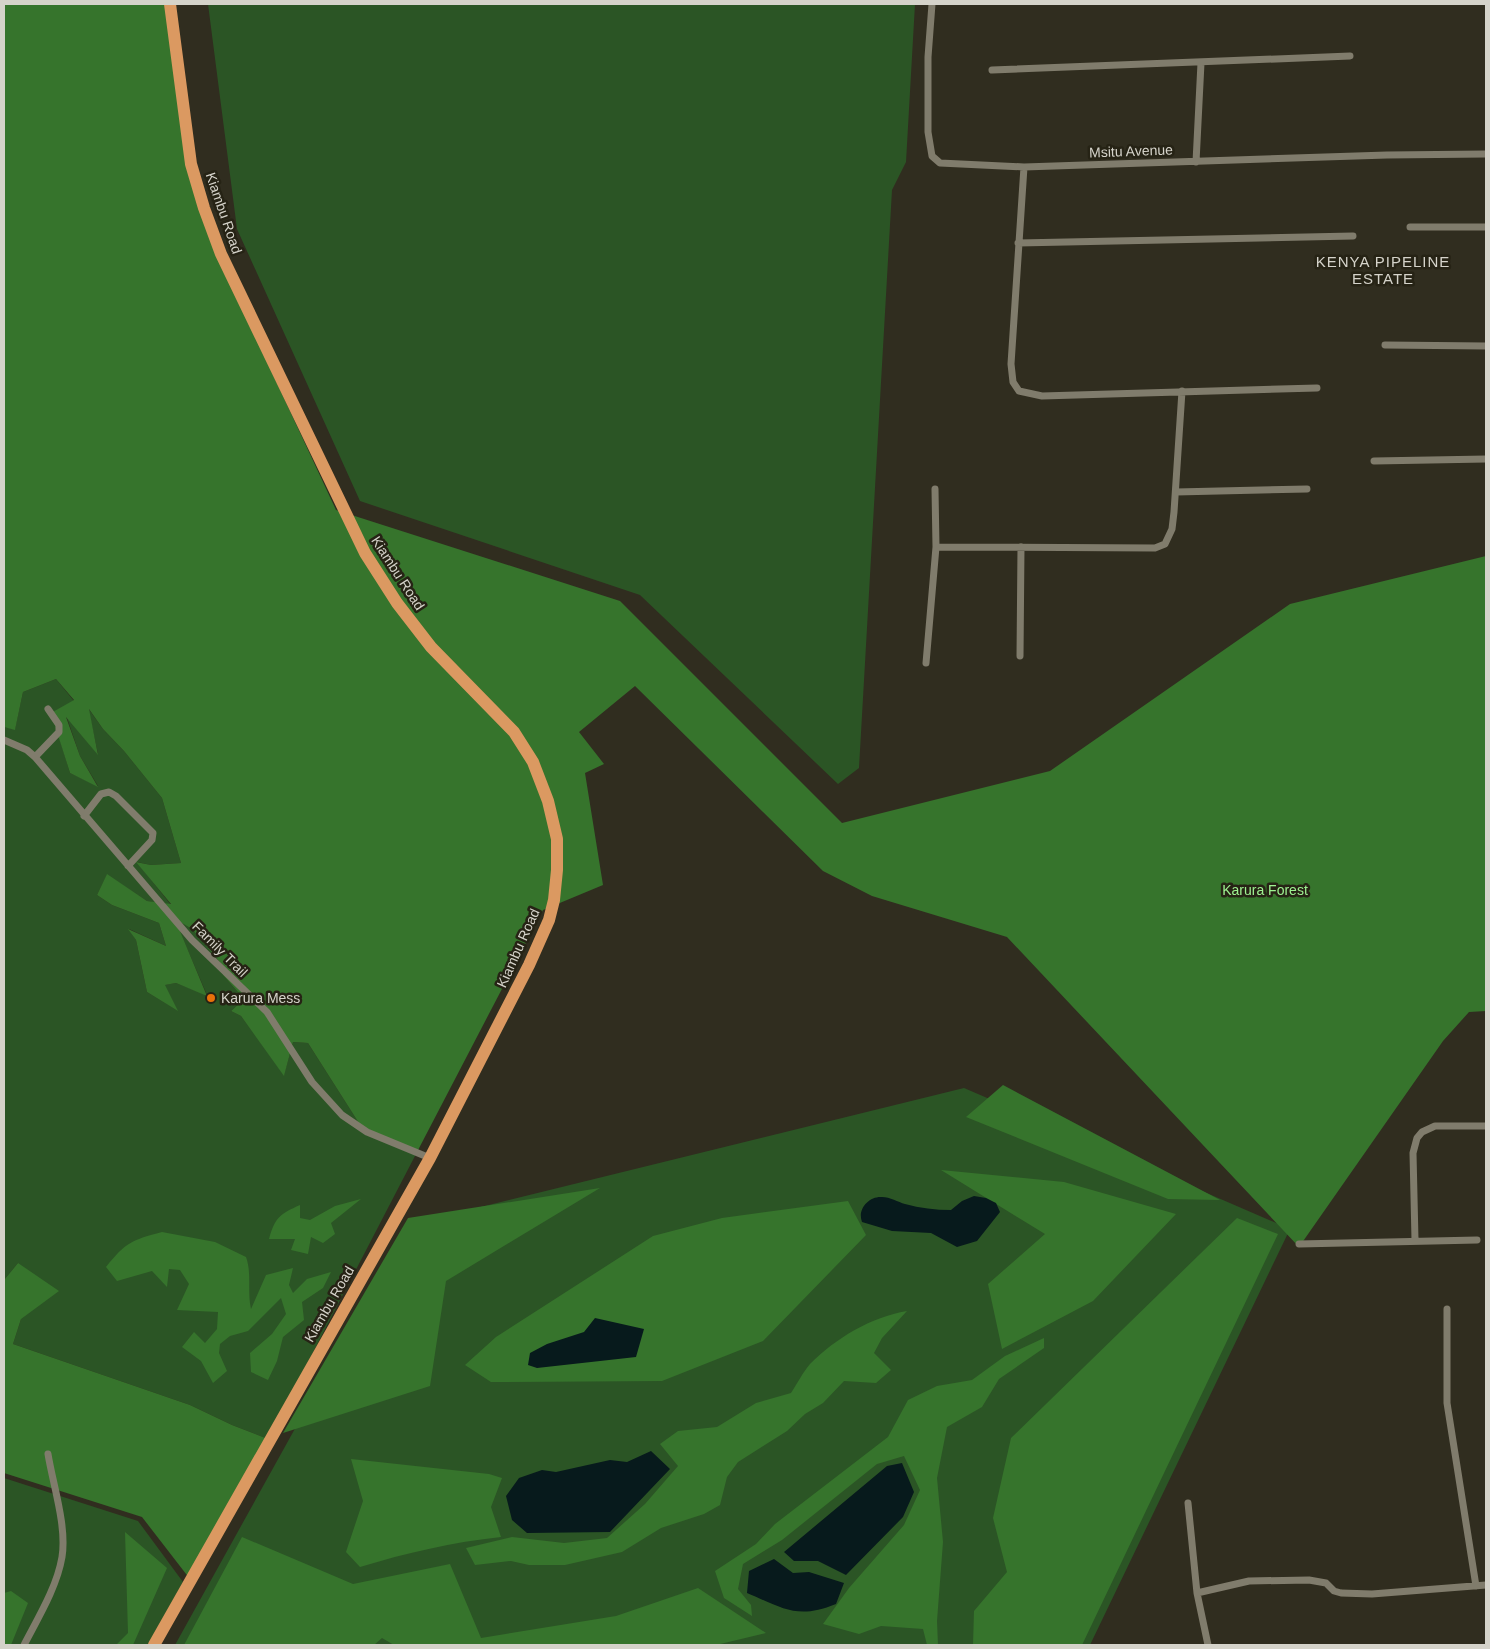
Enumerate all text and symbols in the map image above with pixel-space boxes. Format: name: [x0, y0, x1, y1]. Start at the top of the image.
street label: Msitu Avenue: [1089, 142, 1173, 160]
street label: Kiambu Road: [203, 170, 245, 256]
district label: KENYA PIPELINE ESTATE: [1316, 253, 1450, 287]
street label: Kiambu Road: [368, 533, 428, 613]
park label: Karura Forest: [1222, 882, 1308, 898]
street label: Kiambu Road: [493, 906, 543, 990]
street label: Family Trail: [189, 918, 251, 980]
place label: Karura Mess: [221, 990, 300, 1006]
marker: Karura Mess: [205, 992, 217, 1004]
street label: Kiambu Road: [301, 1263, 357, 1345]

